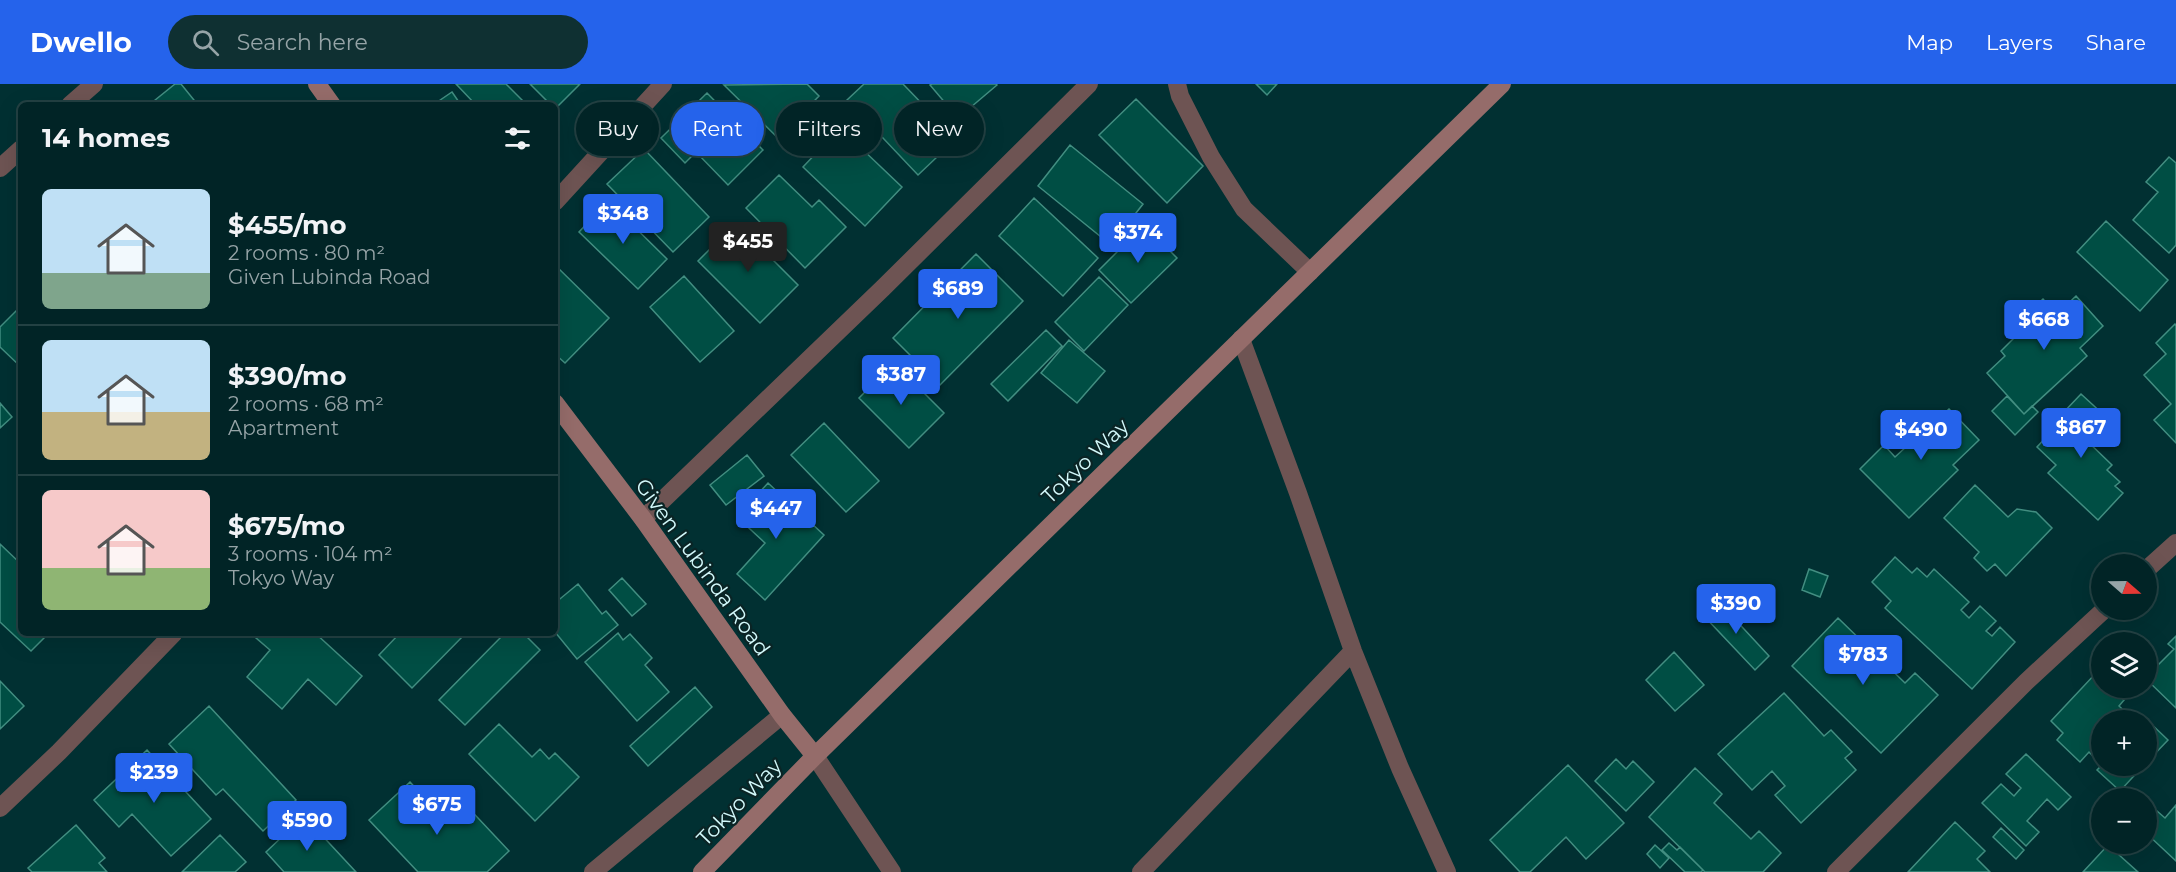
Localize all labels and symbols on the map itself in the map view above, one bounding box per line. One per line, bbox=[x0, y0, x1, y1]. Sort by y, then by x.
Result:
pin: $348 bbox=[587, 194, 659, 245]
pin: $374 bbox=[1102, 213, 1174, 264]
pin: $455 bbox=[712, 222, 784, 273]
pin: $689 bbox=[922, 269, 994, 320]
pin: $668 bbox=[2008, 300, 2080, 351]
pin: $387 bbox=[865, 355, 937, 406]
pin: $867 bbox=[2045, 408, 2117, 459]
pin: $490 bbox=[1885, 410, 1957, 461]
street label: Tokyo Way bbox=[1036, 413, 1134, 509]
street label: Given Lubinda Road bbox=[630, 474, 776, 660]
pin: $447 bbox=[740, 489, 812, 540]
north arrow bbox=[2091, 554, 2157, 620]
pin: $390 bbox=[1700, 584, 1772, 635]
pin: $783 bbox=[1827, 635, 1899, 686]
pin: $239 bbox=[118, 753, 190, 804]
street label: Tokyo Way bbox=[691, 753, 787, 851]
pin: $675 bbox=[401, 785, 473, 836]
pin: $590 bbox=[271, 801, 343, 852]

